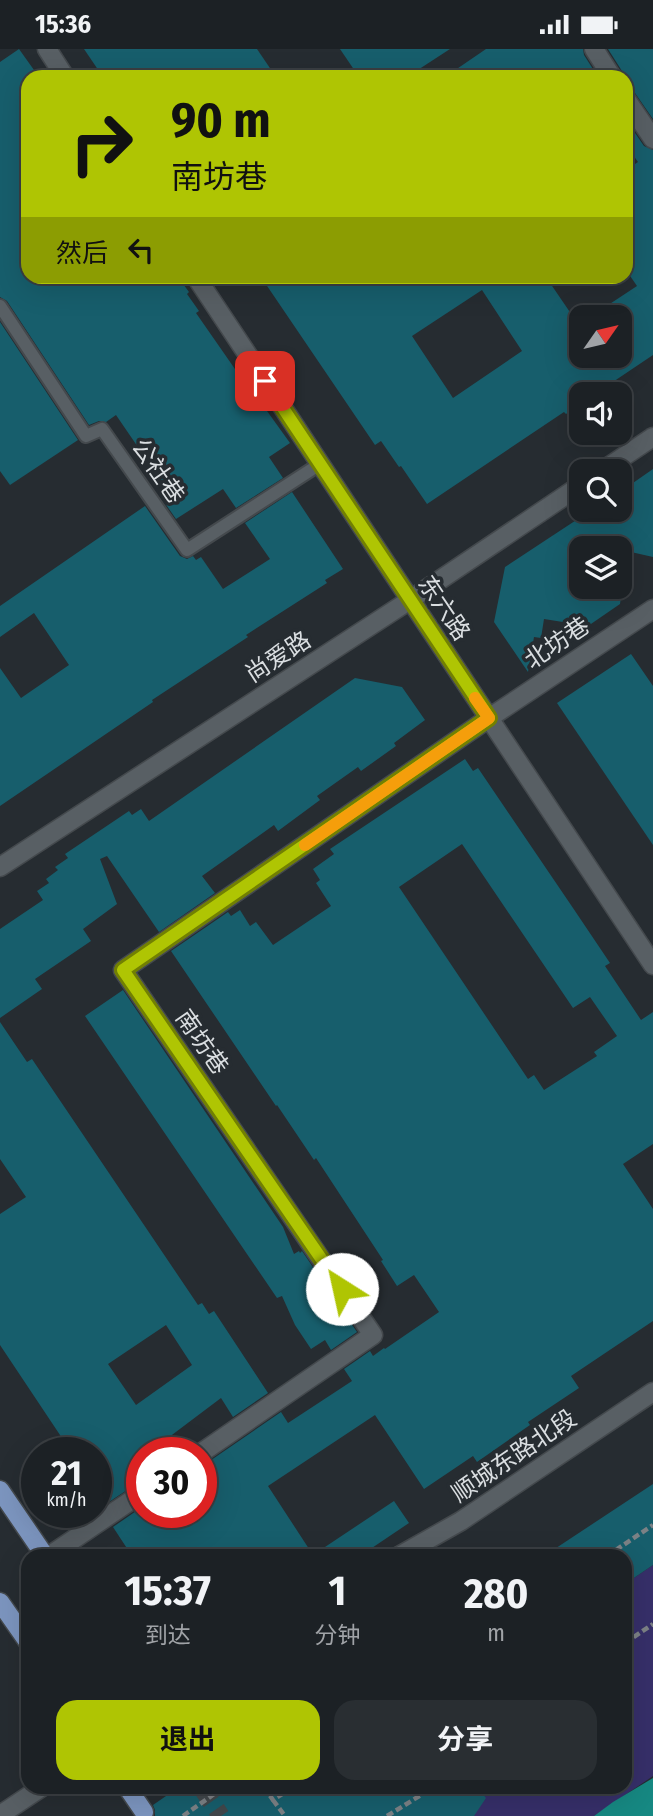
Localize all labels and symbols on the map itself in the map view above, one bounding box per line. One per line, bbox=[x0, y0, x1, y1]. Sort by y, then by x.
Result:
north arrow bbox=[569, 305, 632, 367]
pin bbox=[235, 351, 295, 411]
street label: 公社巷 bbox=[126, 433, 190, 509]
street label: 东六路 bbox=[412, 570, 476, 646]
street label: 北坊巷 bbox=[519, 611, 595, 675]
street label: 尚爱路 bbox=[240, 626, 316, 688]
street label: 南坊巷 bbox=[170, 1004, 234, 1080]
position arrow bbox=[305, 1252, 379, 1326]
street label: 顺城东路北段 bbox=[446, 1404, 582, 1508]
speed limit sign: 30 bbox=[126, 1437, 217, 1528]

